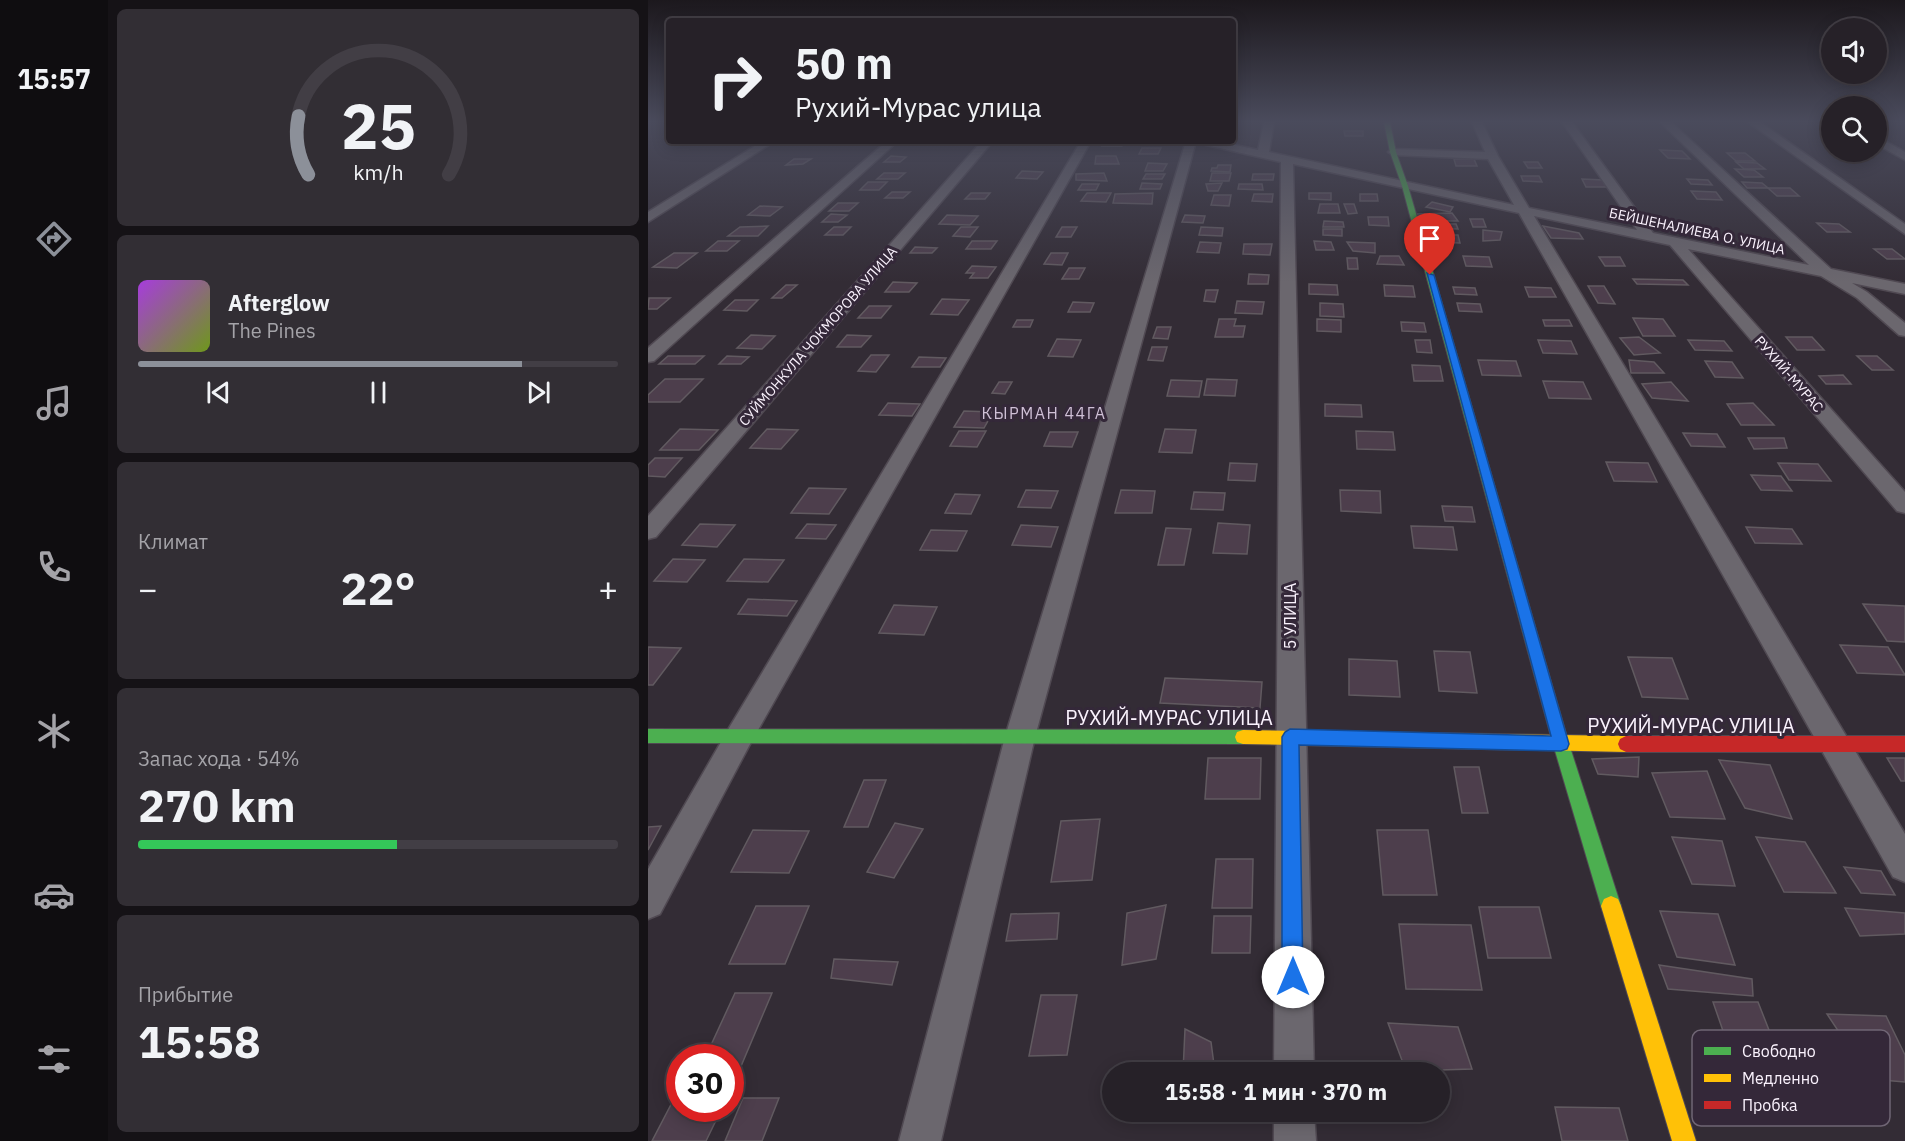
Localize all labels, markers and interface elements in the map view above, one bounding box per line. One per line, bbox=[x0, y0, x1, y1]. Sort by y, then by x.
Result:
map controls bbox=[1821, 18, 1887, 162]
button: sound bbox=[1821, 18, 1887, 84]
text: 50 m bbox=[795, 36, 893, 91]
icon: right bbox=[696, 42, 774, 120]
text: 15:57 bbox=[17, 61, 91, 96]
text: 25 bbox=[341, 85, 415, 166]
text: Рухий-Мурас улица bbox=[795, 89, 1042, 124]
button: search bbox=[1821, 96, 1887, 162]
text: km/h bbox=[353, 158, 403, 186]
street label: БЕЙШЕНАЛИЕВА О. УЛИЦА bbox=[1607, 203, 1787, 258]
pin bbox=[1404, 213, 1455, 275]
icon: directions bbox=[33, 218, 75, 260]
icon: arrive bbox=[1413, 222, 1446, 255]
street label: СУЙМОНКУЛА ЧОКМОРОВА УЛИЦА bbox=[734, 242, 901, 430]
text: Afterglow bbox=[228, 288, 330, 317]
text: The Pines bbox=[228, 317, 316, 344]
street label: РУХИЙ-МУРАС bbox=[1751, 331, 1828, 416]
icon: previous bbox=[202, 376, 235, 409]
icon: pause bbox=[362, 376, 395, 409]
icon: next bbox=[522, 376, 555, 409]
icon: music bbox=[33, 382, 75, 424]
district label: КЫРМАН 44ГА bbox=[981, 403, 1107, 423]
text: Климат bbox=[138, 528, 208, 555]
icon: phone bbox=[33, 546, 75, 588]
text: 22° bbox=[340, 559, 416, 617]
text: − bbox=[138, 567, 158, 610]
text: + bbox=[598, 567, 618, 610]
street label: 5 УЛИЦА bbox=[1280, 583, 1300, 649]
street label: РУХИЙ-МУРАС УЛИЦА bbox=[1065, 704, 1273, 731]
icon: climate bbox=[33, 710, 75, 752]
street label: РУХИЙ-МУРАС УЛИЦА bbox=[1587, 712, 1795, 739]
text: Запас хода · 54% bbox=[138, 745, 300, 772]
text: 270 km bbox=[138, 776, 296, 834]
icon: car bbox=[33, 874, 75, 916]
position arrow bbox=[1261, 945, 1325, 1009]
text: Прибытие bbox=[138, 981, 233, 1008]
text: 15:58 bbox=[138, 1012, 261, 1070]
legend bbox=[1692, 1030, 1890, 1126]
icon: filters bbox=[33, 1038, 75, 1080]
text: Свободно bbox=[1742, 1041, 1816, 1061]
speed limit sign: 30 bbox=[666, 1044, 744, 1122]
text: Медленно bbox=[1742, 1068, 1819, 1088]
text: 15:58 · 1 мин · 370 m bbox=[1165, 1077, 1387, 1106]
text: Пробка bbox=[1742, 1095, 1798, 1115]

